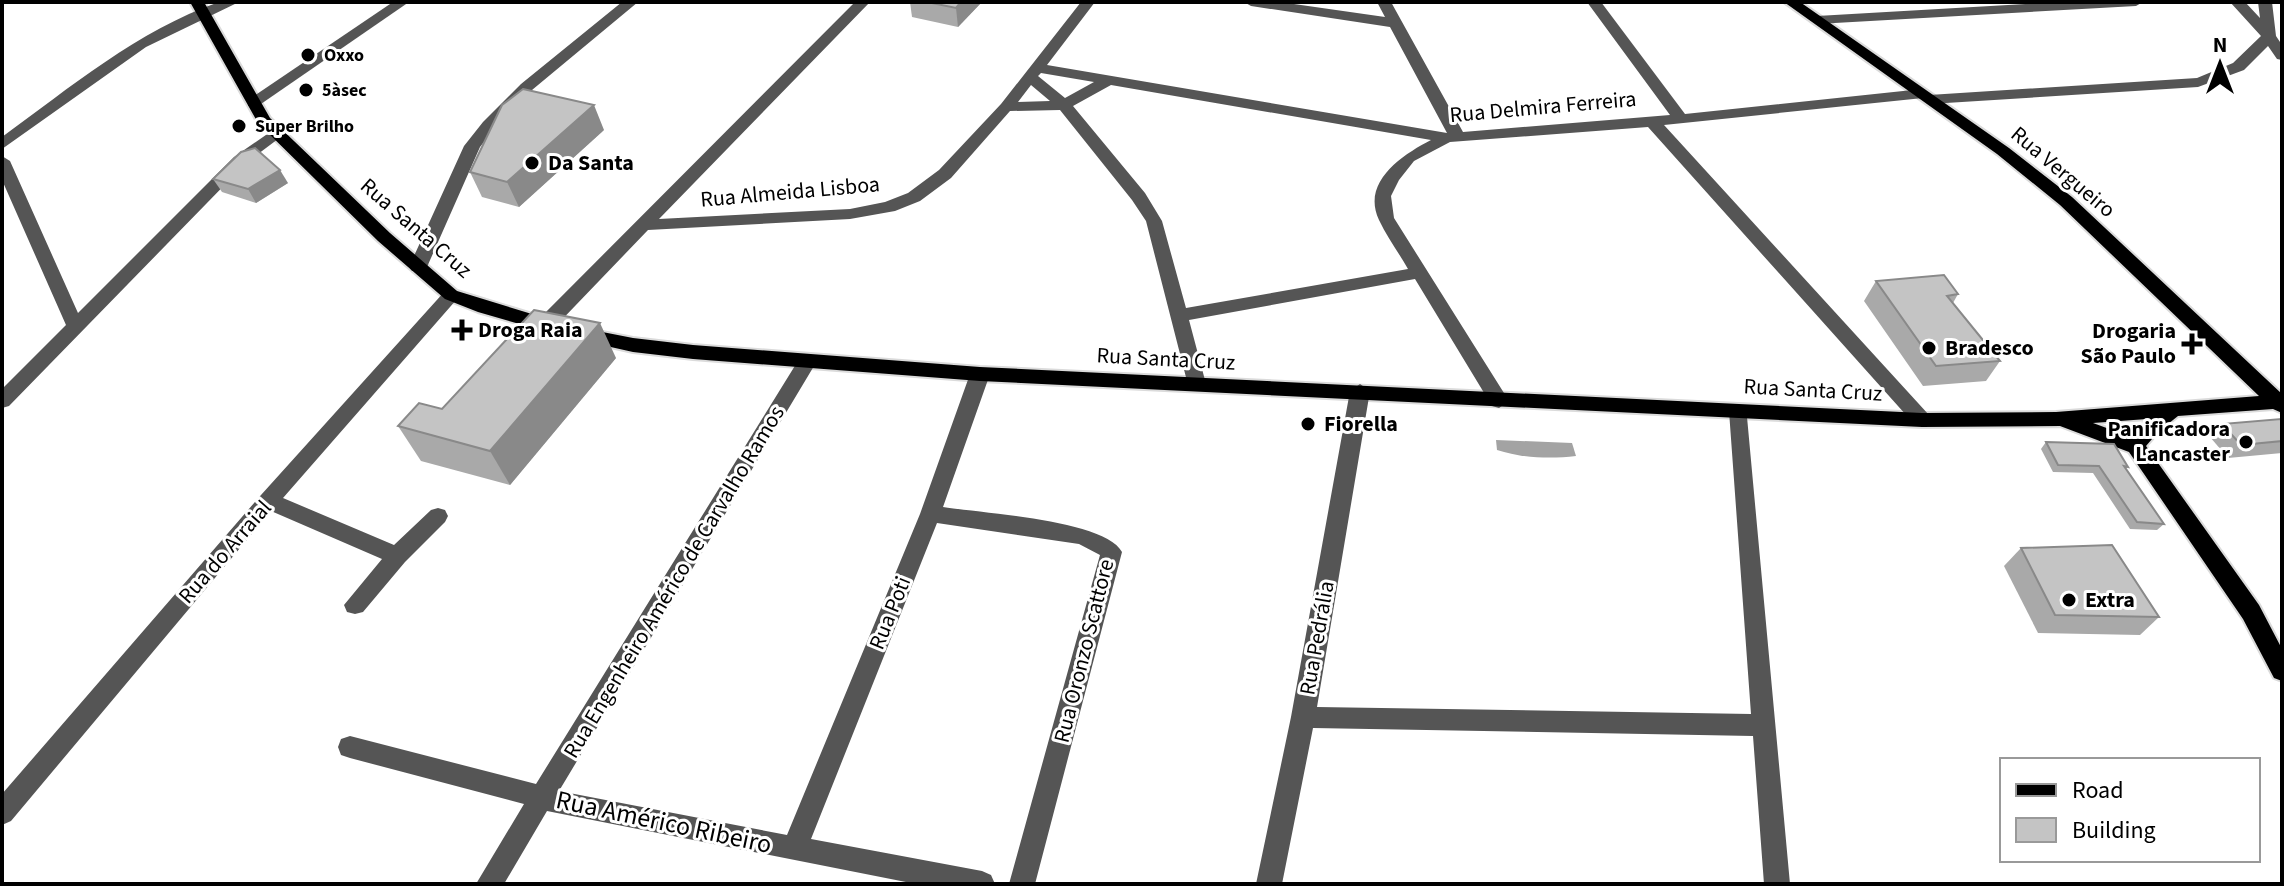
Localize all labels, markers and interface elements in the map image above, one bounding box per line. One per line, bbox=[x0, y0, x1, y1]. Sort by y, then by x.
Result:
north arrow bbox=[2180, 24, 2260, 104]
text: N bbox=[2213, 29, 2227, 61]
place label: Oxxo bbox=[324, 43, 364, 68]
marker: Oxxo bbox=[299, 46, 317, 64]
place label: 5àsec bbox=[322, 78, 367, 103]
marker: 5àsec bbox=[297, 81, 315, 99]
street label: Rua Delmira Ferreira bbox=[1448, 83, 1638, 131]
place label: Super Brilho bbox=[255, 114, 354, 139]
marker: Super Brilho bbox=[230, 117, 248, 135]
street label: Rua Vergueiro bbox=[2004, 119, 2122, 225]
place label: Da Santa bbox=[548, 147, 634, 179]
marker: Da Santa bbox=[523, 154, 541, 172]
street label: Rua Almeida Lisboa bbox=[699, 168, 881, 216]
street label: Rua Santa Cruz bbox=[353, 170, 479, 286]
place label: Droga Raia bbox=[478, 314, 583, 346]
place label: Drogaria São Paulo bbox=[2081, 315, 2176, 372]
marker: Droga Raia bbox=[453, 321, 471, 339]
place label: Bradesco bbox=[1945, 332, 2034, 364]
marker: Drogaria São Paulo bbox=[2183, 335, 2201, 353]
street label: Rua Santa Cruz bbox=[1096, 339, 1236, 379]
marker: Bradesco bbox=[1920, 339, 1938, 357]
street label: Rua Santa Cruz bbox=[1743, 370, 1883, 410]
street label: Rua Engenheiro Américo de Carvalho Ramos bbox=[556, 400, 792, 764]
place label: Fiorella bbox=[1324, 408, 1398, 440]
place label: Panificadora Lancaster bbox=[2108, 413, 2230, 470]
marker: Fiorella bbox=[1299, 415, 1317, 433]
marker: Panificadora Lancaster bbox=[2237, 433, 2255, 451]
street label: Rua do Arraial bbox=[171, 493, 279, 611]
street label: Rua Oronzo Scattore bbox=[1046, 556, 1122, 746]
street label: Rua Poti bbox=[861, 572, 919, 654]
street label: Rua Pedrália bbox=[1291, 578, 1343, 698]
place label: Extra bbox=[2085, 584, 2135, 616]
marker: Extra bbox=[2060, 591, 2078, 609]
legend bbox=[2000, 758, 2260, 862]
text: Road bbox=[2072, 773, 2124, 808]
street label: Rua Américo Ribeiro bbox=[553, 781, 775, 863]
text: Building bbox=[2072, 813, 2156, 848]

